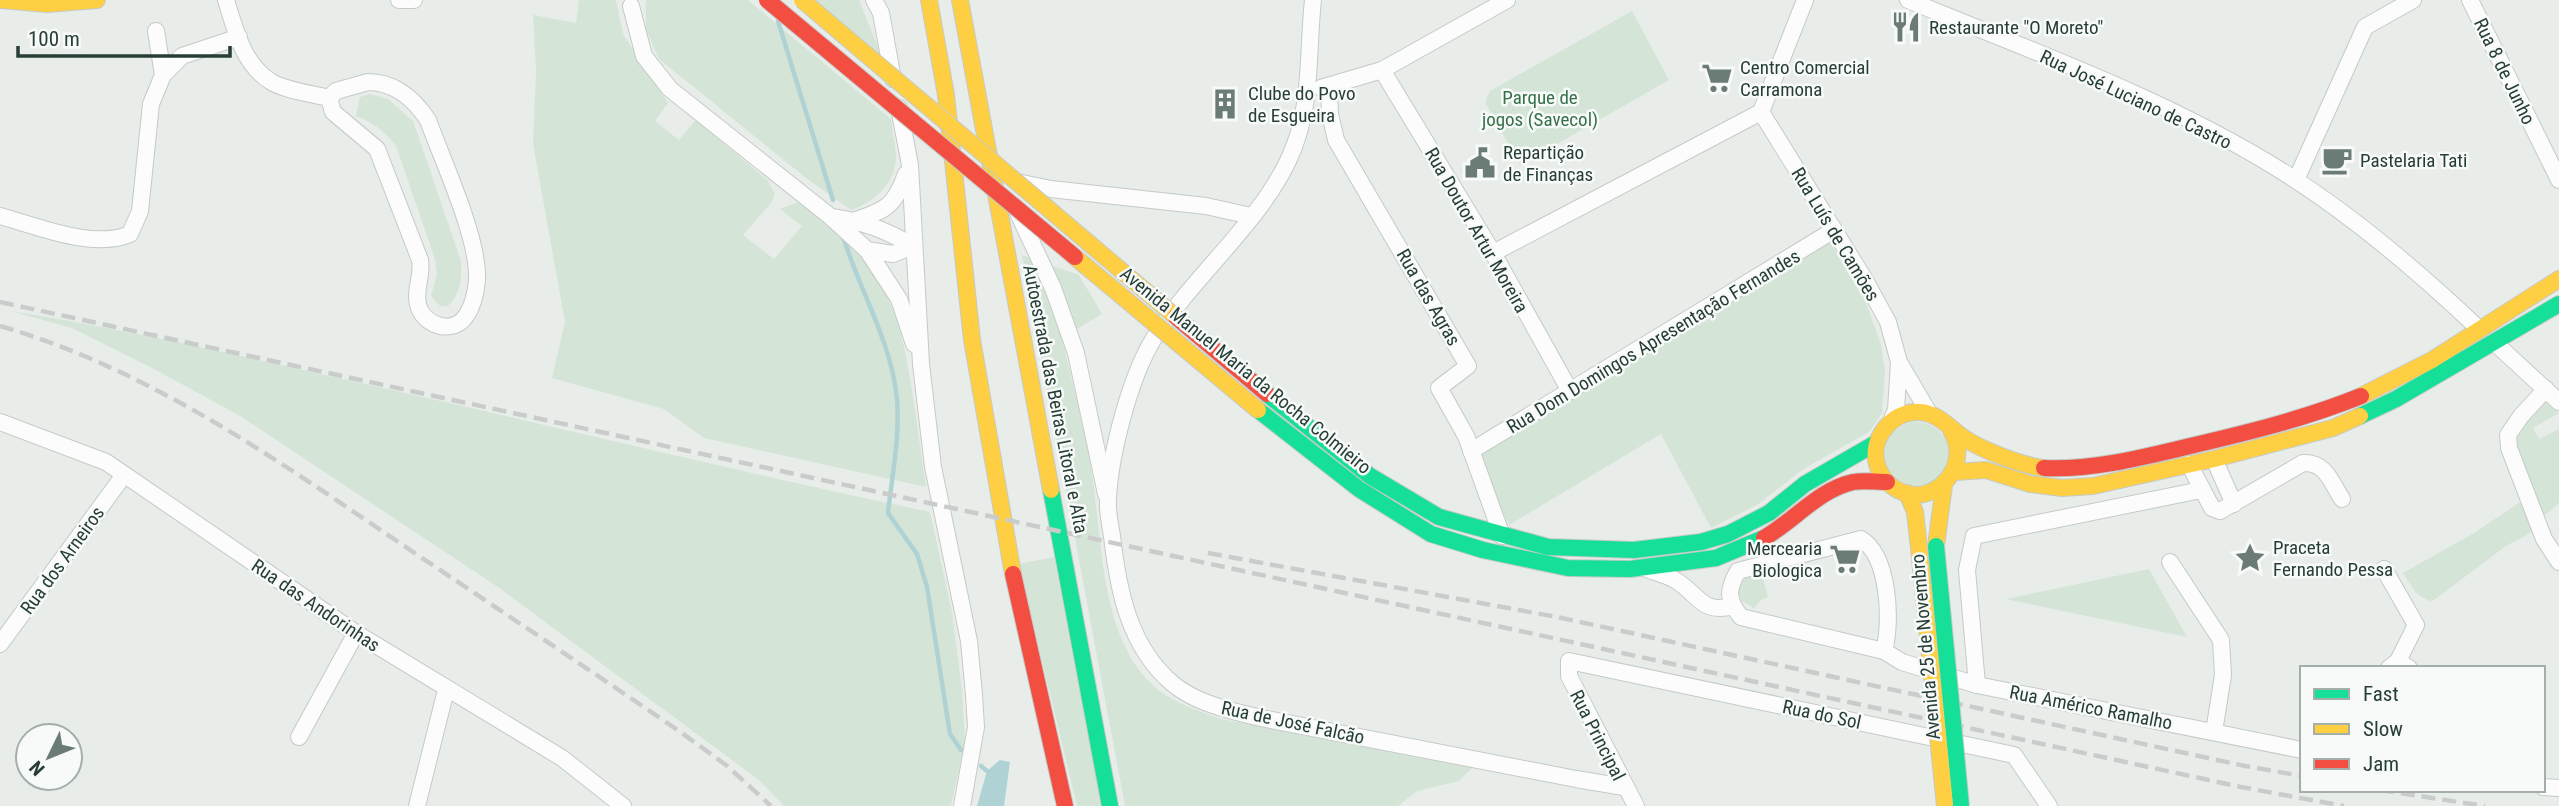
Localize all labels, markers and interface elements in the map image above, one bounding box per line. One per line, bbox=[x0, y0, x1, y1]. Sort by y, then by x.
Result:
restaurant icon: Restaurante "O Moreto" bbox=[1889, 10, 1923, 44]
scale bar bbox=[18, 14, 229, 58]
street label: Rua 8 de Junho bbox=[2469, 14, 2540, 128]
place label: Restaurante "O Moreto" bbox=[1929, 16, 2103, 39]
text: 100 m bbox=[28, 27, 80, 51]
street label: Rua José Luciano de Castro bbox=[2036, 45, 2235, 154]
place label: Centro Comercial Carramona bbox=[1740, 56, 1870, 101]
supermarket icon: Centro Comercial Carramona bbox=[1700, 61, 1734, 95]
place label: Clube do Povo de Esgueira bbox=[1248, 82, 1356, 127]
park label: Parque de jogos (Savecol) bbox=[1481, 86, 1598, 131]
building icon: Clube do Povo de Esgueira bbox=[1208, 87, 1242, 121]
place label: Repartição de Finanças bbox=[1503, 141, 1593, 186]
cafe icon: Pastelaria Tati bbox=[2320, 143, 2354, 177]
street label: Rua Doutor Artur Moreira bbox=[1420, 144, 1533, 317]
public building icon: Repartição de Finanças bbox=[1463, 146, 1497, 180]
place label: Pastelaria Tati bbox=[2360, 149, 2467, 172]
street label: Rua Luís de Camões bbox=[1787, 163, 1885, 305]
street label: Rua Dom Domingos Apresentação Fernandes bbox=[1502, 244, 1804, 438]
street label: Rua das Agras bbox=[1392, 245, 1465, 350]
street label: Avenida Manuel Maria da Rocha Colmieiro bbox=[1116, 262, 1376, 479]
street label: Autoestrada das Beiras Litoral e Alta bbox=[1018, 263, 1093, 535]
street label: Rua dos Arneiros bbox=[16, 502, 109, 619]
place label: Praceta Fernando Pessa bbox=[2273, 536, 2393, 581]
place label: Mercearia Biologica bbox=[1747, 537, 1822, 582]
place icon: Praceta Fernando Pessa bbox=[2233, 541, 2267, 575]
supermarket icon: Mercearia Biologica bbox=[1828, 542, 1862, 576]
street label: Avenida 25 de Novembro bbox=[1906, 553, 1945, 741]
street label: Rua das Andorinhas bbox=[247, 554, 384, 657]
legend bbox=[2300, 666, 2545, 792]
street label: Rua Américo Ramalho bbox=[2008, 680, 2174, 735]
text: Fast bbox=[2363, 682, 2399, 706]
street label: Rua Principal bbox=[1565, 686, 1630, 784]
street label: Rua do Sol bbox=[1780, 695, 1863, 734]
street label: Rua de José Falcão bbox=[1219, 696, 1367, 749]
text: Slow bbox=[2363, 717, 2403, 741]
north arrow bbox=[14, 722, 84, 792]
text: Jam bbox=[2363, 752, 2399, 776]
text: N bbox=[25, 756, 49, 780]

